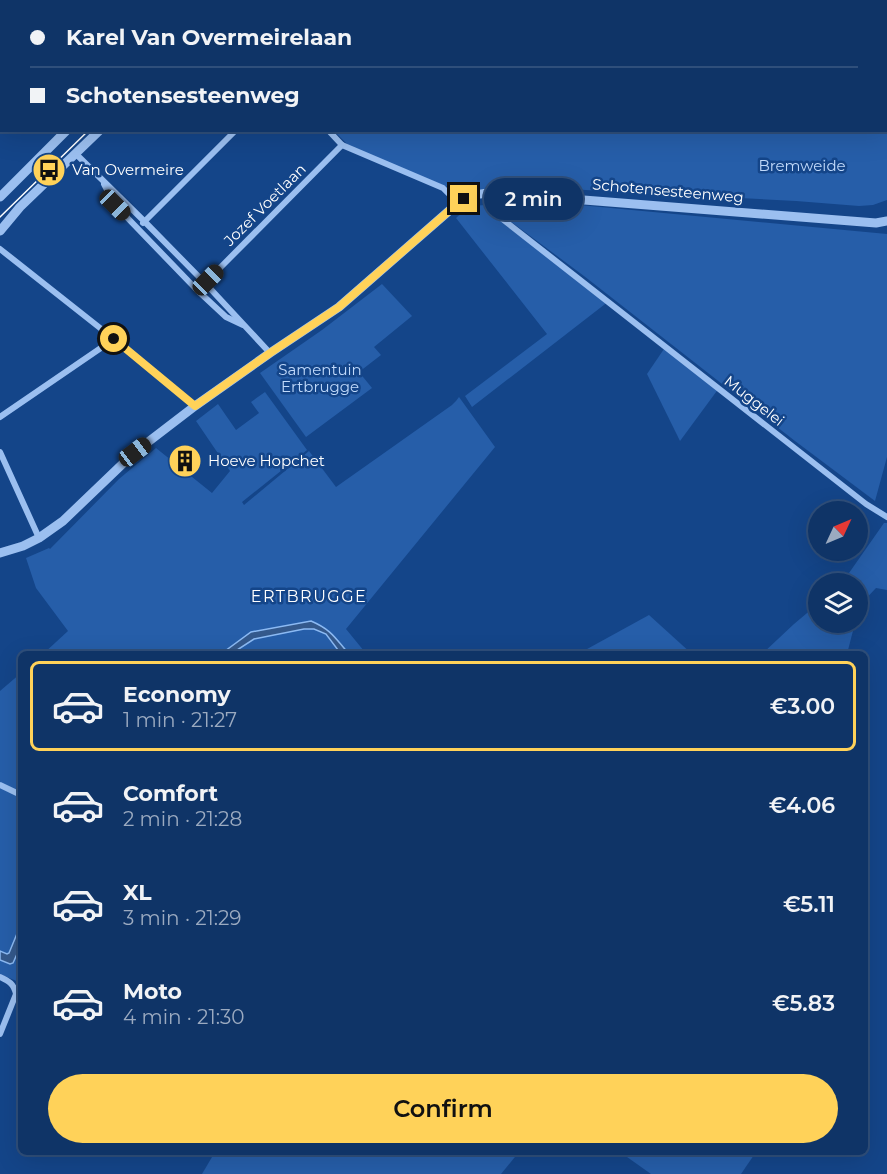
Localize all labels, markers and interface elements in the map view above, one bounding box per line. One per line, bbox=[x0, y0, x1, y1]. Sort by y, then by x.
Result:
text: Karel Van Overmeirelaan bbox=[66, 24, 352, 51]
text: Schotensesteenweg bbox=[66, 82, 300, 109]
bus stop icon: Van Overmeire bbox=[31, 152, 67, 188]
park label: Bremweide bbox=[758, 156, 846, 175]
place label: Van Overmeire bbox=[72, 160, 184, 179]
street label: Jozef Voetlaan bbox=[219, 160, 310, 250]
street label: Schotensesteenweg bbox=[591, 174, 745, 207]
callout: 2 min bbox=[485, 178, 584, 220]
route end bbox=[450, 185, 477, 212]
car bbox=[96, 186, 134, 224]
text: 2 min bbox=[505, 187, 562, 211]
car bbox=[189, 261, 227, 299]
route start bbox=[100, 325, 127, 352]
park label: Samentuin Ertbrugge bbox=[278, 360, 362, 396]
street label: Muggelei bbox=[720, 371, 788, 430]
car bbox=[115, 434, 155, 470]
building icon: Hoeve Hopchet bbox=[167, 443, 203, 479]
place label: Hoeve Hopchet bbox=[208, 451, 325, 470]
north arrow bbox=[808, 501, 868, 561]
map controls bbox=[808, 501, 868, 633]
button: layers bbox=[808, 573, 868, 633]
district label: ERTBRUGGE bbox=[251, 587, 367, 606]
icon: car bbox=[51, 679, 105, 733]
text: Economy bbox=[123, 681, 231, 708]
text: €3.00 bbox=[770, 693, 835, 720]
text: 1 min · 21:27 bbox=[123, 708, 237, 732]
icon: car bbox=[51, 778, 105, 832]
text: Comfort bbox=[123, 780, 218, 807]
text: €4.06 bbox=[769, 792, 835, 819]
text: 2 min · 21:28 bbox=[123, 807, 242, 831]
icon: car bbox=[51, 877, 105, 931]
text: XL bbox=[123, 879, 152, 906]
text: €5.11 bbox=[783, 891, 835, 918]
text: 3 min · 21:29 bbox=[123, 906, 242, 930]
icon: car bbox=[51, 976, 105, 1030]
text: Moto bbox=[123, 978, 182, 1005]
text: €5.83 bbox=[772, 990, 835, 1017]
text: 4 min · 21:30 bbox=[123, 1005, 244, 1029]
button: Confirm bbox=[48, 1074, 838, 1143]

